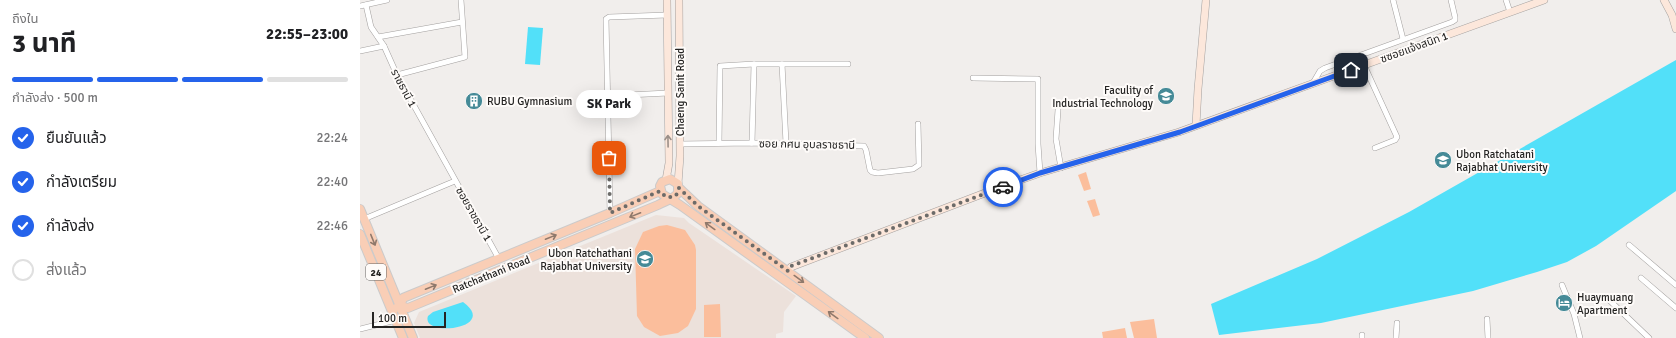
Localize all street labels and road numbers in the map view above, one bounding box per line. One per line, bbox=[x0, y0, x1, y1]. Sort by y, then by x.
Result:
street label: ซซอยแจ้งสนิท 1 bbox=[1379, 29, 1450, 66]
street label: Chaeng Sanit Road bbox=[674, 48, 687, 136]
street label: ราชธานี 1 bbox=[388, 67, 419, 110]
street label: ซอย กศน อุบลราชธานี bbox=[759, 137, 855, 152]
street label: ซอยราชธานี 1 bbox=[453, 185, 494, 244]
street label: Ratchathani Road bbox=[450, 253, 532, 296]
road number: 24 bbox=[366, 264, 386, 280]

